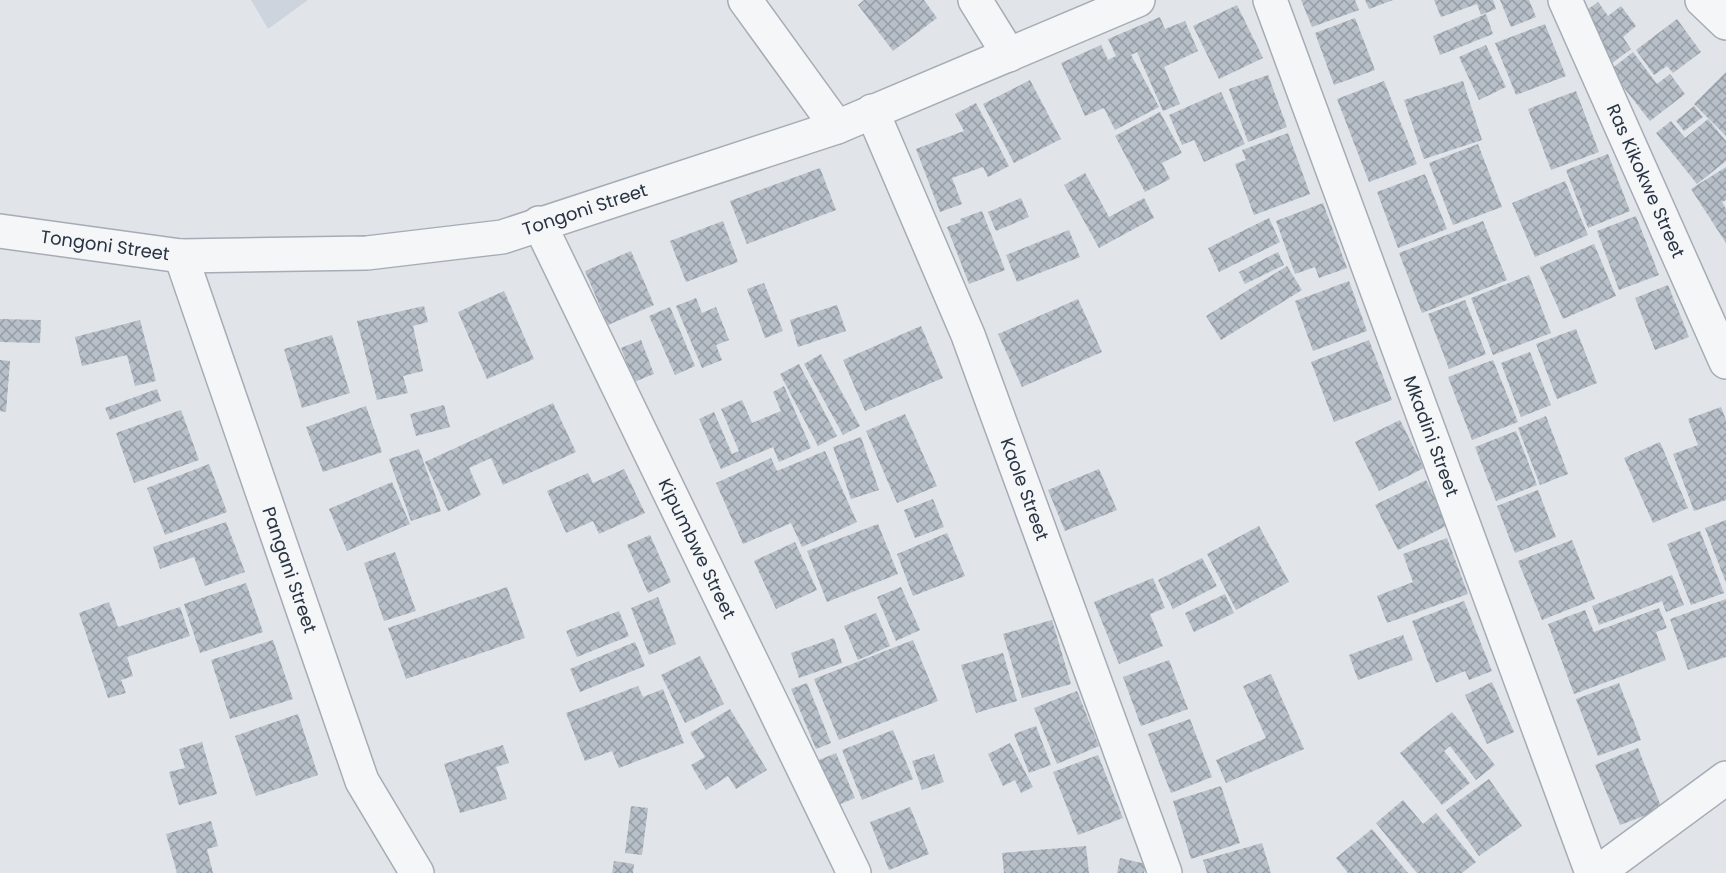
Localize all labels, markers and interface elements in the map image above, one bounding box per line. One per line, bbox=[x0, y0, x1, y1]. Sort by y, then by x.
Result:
street label: Ras Kikokwe Street bbox=[1601, 100, 1691, 262]
street label: Tongoni Street bbox=[519, 177, 650, 241]
street label: Tongoni Street bbox=[39, 224, 171, 266]
street label: Mkadini Street bbox=[1398, 372, 1465, 500]
street label: Kaole Street bbox=[995, 434, 1055, 544]
street label: Kipumbwe Street bbox=[653, 474, 742, 623]
street label: Pangani Street bbox=[256, 503, 323, 636]

